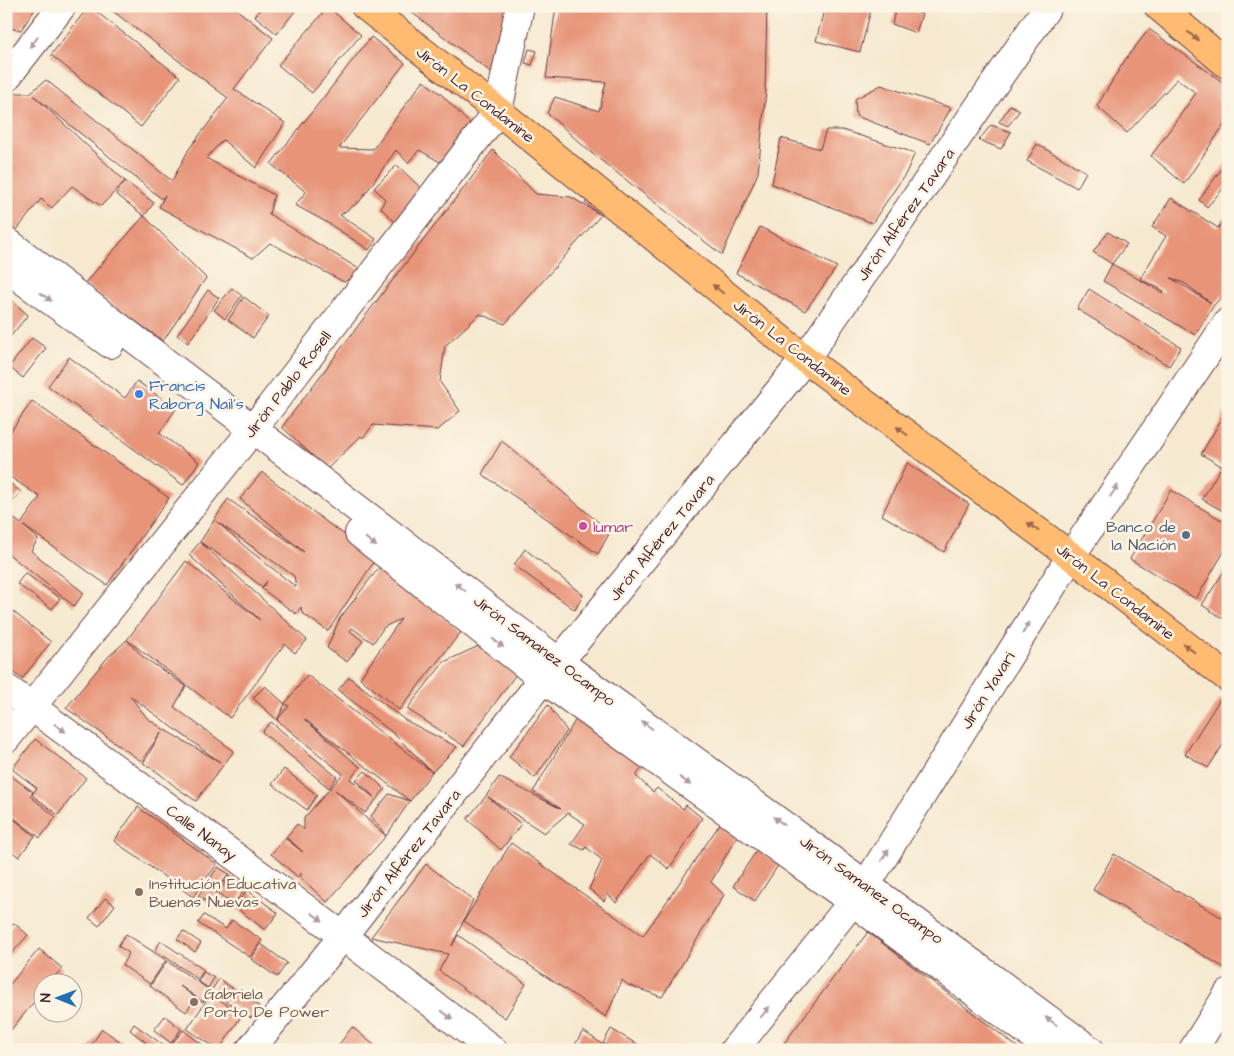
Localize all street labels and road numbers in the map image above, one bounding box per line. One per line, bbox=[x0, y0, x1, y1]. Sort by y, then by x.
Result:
street label: Jirón La Condamine bbox=[411, 41, 540, 148]
street label: Jirón Alférez Tavara bbox=[852, 144, 960, 285]
street label: Jirón La Condamine bbox=[728, 294, 857, 401]
street label: Jirón Pablo Rosell bbox=[239, 326, 337, 443]
street label: Jirón Alférez Tavara bbox=[604, 470, 720, 606]
street label: Jirón La Condamine bbox=[1051, 538, 1180, 645]
street label: Jirón Samanez Ocampo bbox=[469, 590, 620, 711]
street label: Jirón Yavari bbox=[955, 647, 1021, 733]
street label: Jirón Alférez Tavara bbox=[352, 785, 466, 922]
street label: Calle Nanay bbox=[161, 800, 241, 867]
street label: Jirón Samanez Ocampo bbox=[795, 830, 948, 949]

